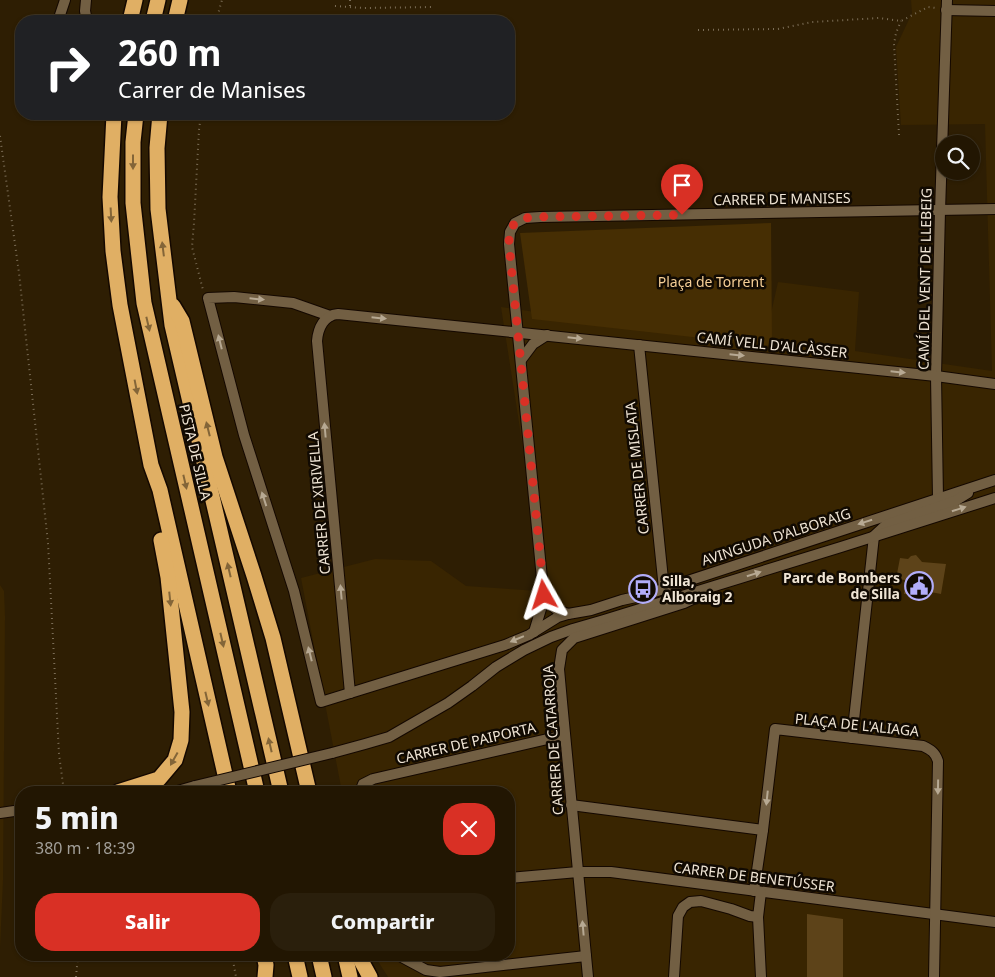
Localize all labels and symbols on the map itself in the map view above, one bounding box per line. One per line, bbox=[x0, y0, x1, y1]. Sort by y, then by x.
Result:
one-way arrow bbox=[129, 155, 137, 171]
pin bbox=[661, 164, 703, 215]
street label: CARRER DE MANISES bbox=[713, 188, 851, 209]
street label: CAMÍ DEL VENT DE LLEBEIG bbox=[913, 188, 936, 370]
one-way arrow bbox=[108, 207, 116, 223]
one-way arrow bbox=[159, 240, 167, 256]
park label: Plaça de Torrent bbox=[658, 272, 764, 291]
one-way arrow bbox=[249, 295, 265, 303]
one-way arrow bbox=[371, 314, 387, 322]
one-way arrow bbox=[145, 316, 153, 332]
street label: CAMÍ VELL D'ALCÀSSER bbox=[696, 327, 849, 362]
one-way arrow bbox=[567, 334, 583, 342]
one-way arrow bbox=[216, 335, 224, 350]
one-way arrow bbox=[729, 351, 745, 359]
one-way arrow bbox=[891, 368, 907, 376]
one-way arrow bbox=[132, 380, 140, 395]
street label: CARRER DE MISLATA bbox=[620, 401, 653, 535]
street label: PISTA DE SILLA bbox=[175, 402, 216, 502]
one-way arrow bbox=[204, 422, 212, 437]
one-way arrow bbox=[321, 422, 329, 438]
street label: CARRER DE XIRIVELLA bbox=[303, 431, 334, 575]
one-way arrow bbox=[181, 475, 189, 490]
one-way arrow bbox=[260, 491, 267, 506]
street label: AVINGUDA D’ALBORAIG bbox=[699, 503, 853, 570]
one-way arrow bbox=[952, 505, 967, 513]
one-way arrow bbox=[858, 519, 873, 527]
one-way arrow bbox=[225, 562, 233, 577]
position arrow bbox=[517, 568, 569, 620]
place label: Parc de Bombers de Silla bbox=[783, 568, 900, 603]
one-way arrow bbox=[746, 569, 761, 577]
place label: Silla, Alboraig 2 bbox=[662, 571, 733, 606]
public building icon: Parc de Bombers de Silla bbox=[904, 571, 934, 601]
bus stop icon: Silla, Alboraig 2 bbox=[628, 574, 658, 604]
one-way arrow bbox=[337, 584, 345, 600]
one-way arrow bbox=[166, 592, 174, 608]
one-way arrow bbox=[218, 633, 226, 648]
one-way arrow bbox=[510, 636, 524, 644]
one-way arrow bbox=[306, 647, 314, 662]
street label: CARRER DE CATARROJA bbox=[538, 664, 567, 816]
one-way arrow bbox=[203, 692, 211, 707]
street label: PLAÇA DE L'ALIAGA bbox=[794, 709, 920, 740]
street label: CARRER DE PAIPORTA bbox=[394, 717, 537, 768]
one-way arrow bbox=[266, 738, 274, 753]
one-way arrow bbox=[169, 753, 178, 766]
one-way arrow bbox=[934, 779, 942, 795]
one-way arrow bbox=[763, 791, 771, 807]
street label: CARRER DE BENETÚSSER bbox=[672, 857, 836, 896]
one-way arrow bbox=[579, 920, 587, 936]

